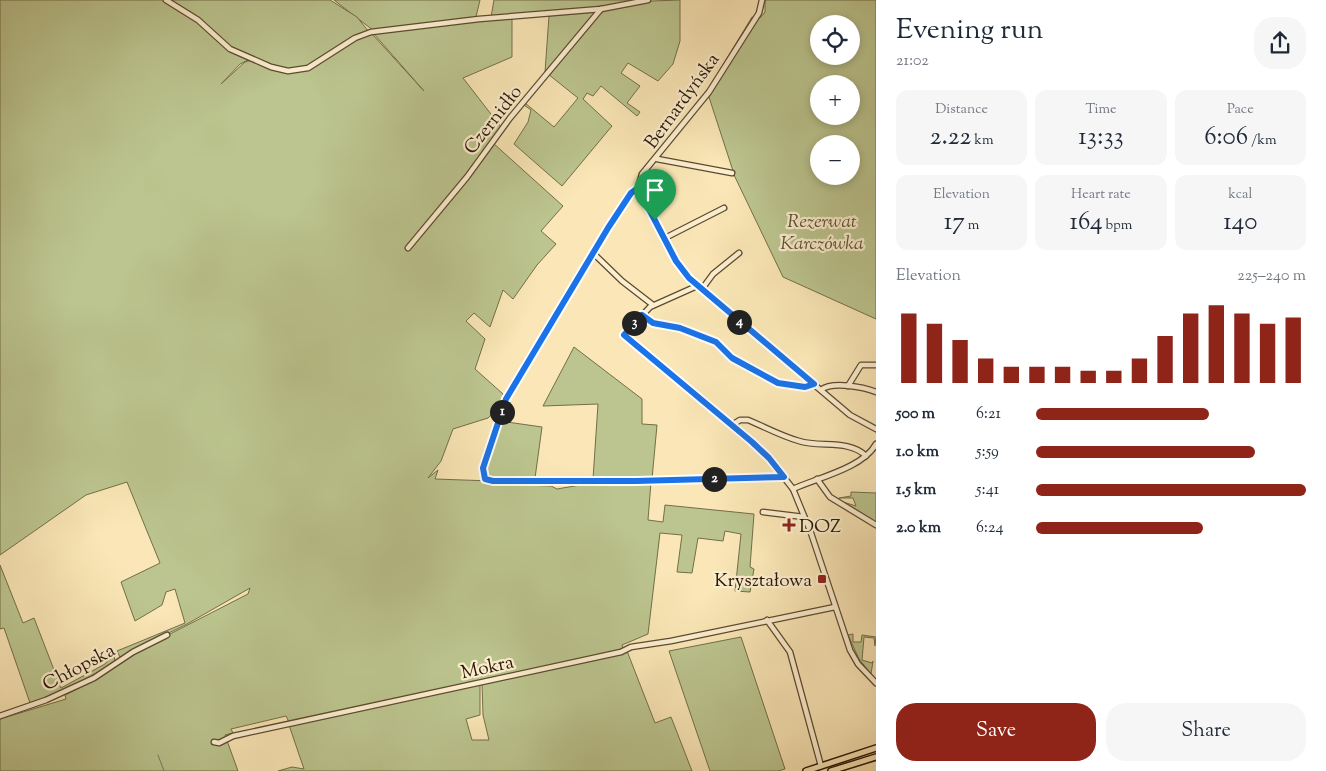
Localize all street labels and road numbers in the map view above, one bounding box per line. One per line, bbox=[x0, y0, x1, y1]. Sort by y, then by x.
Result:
street label: Bernardyńska bbox=[639, 48, 727, 155]
street label: Czernidło bbox=[458, 80, 530, 161]
street label: Chłopska bbox=[38, 638, 121, 699]
street label: Mokra bbox=[459, 650, 517, 687]

